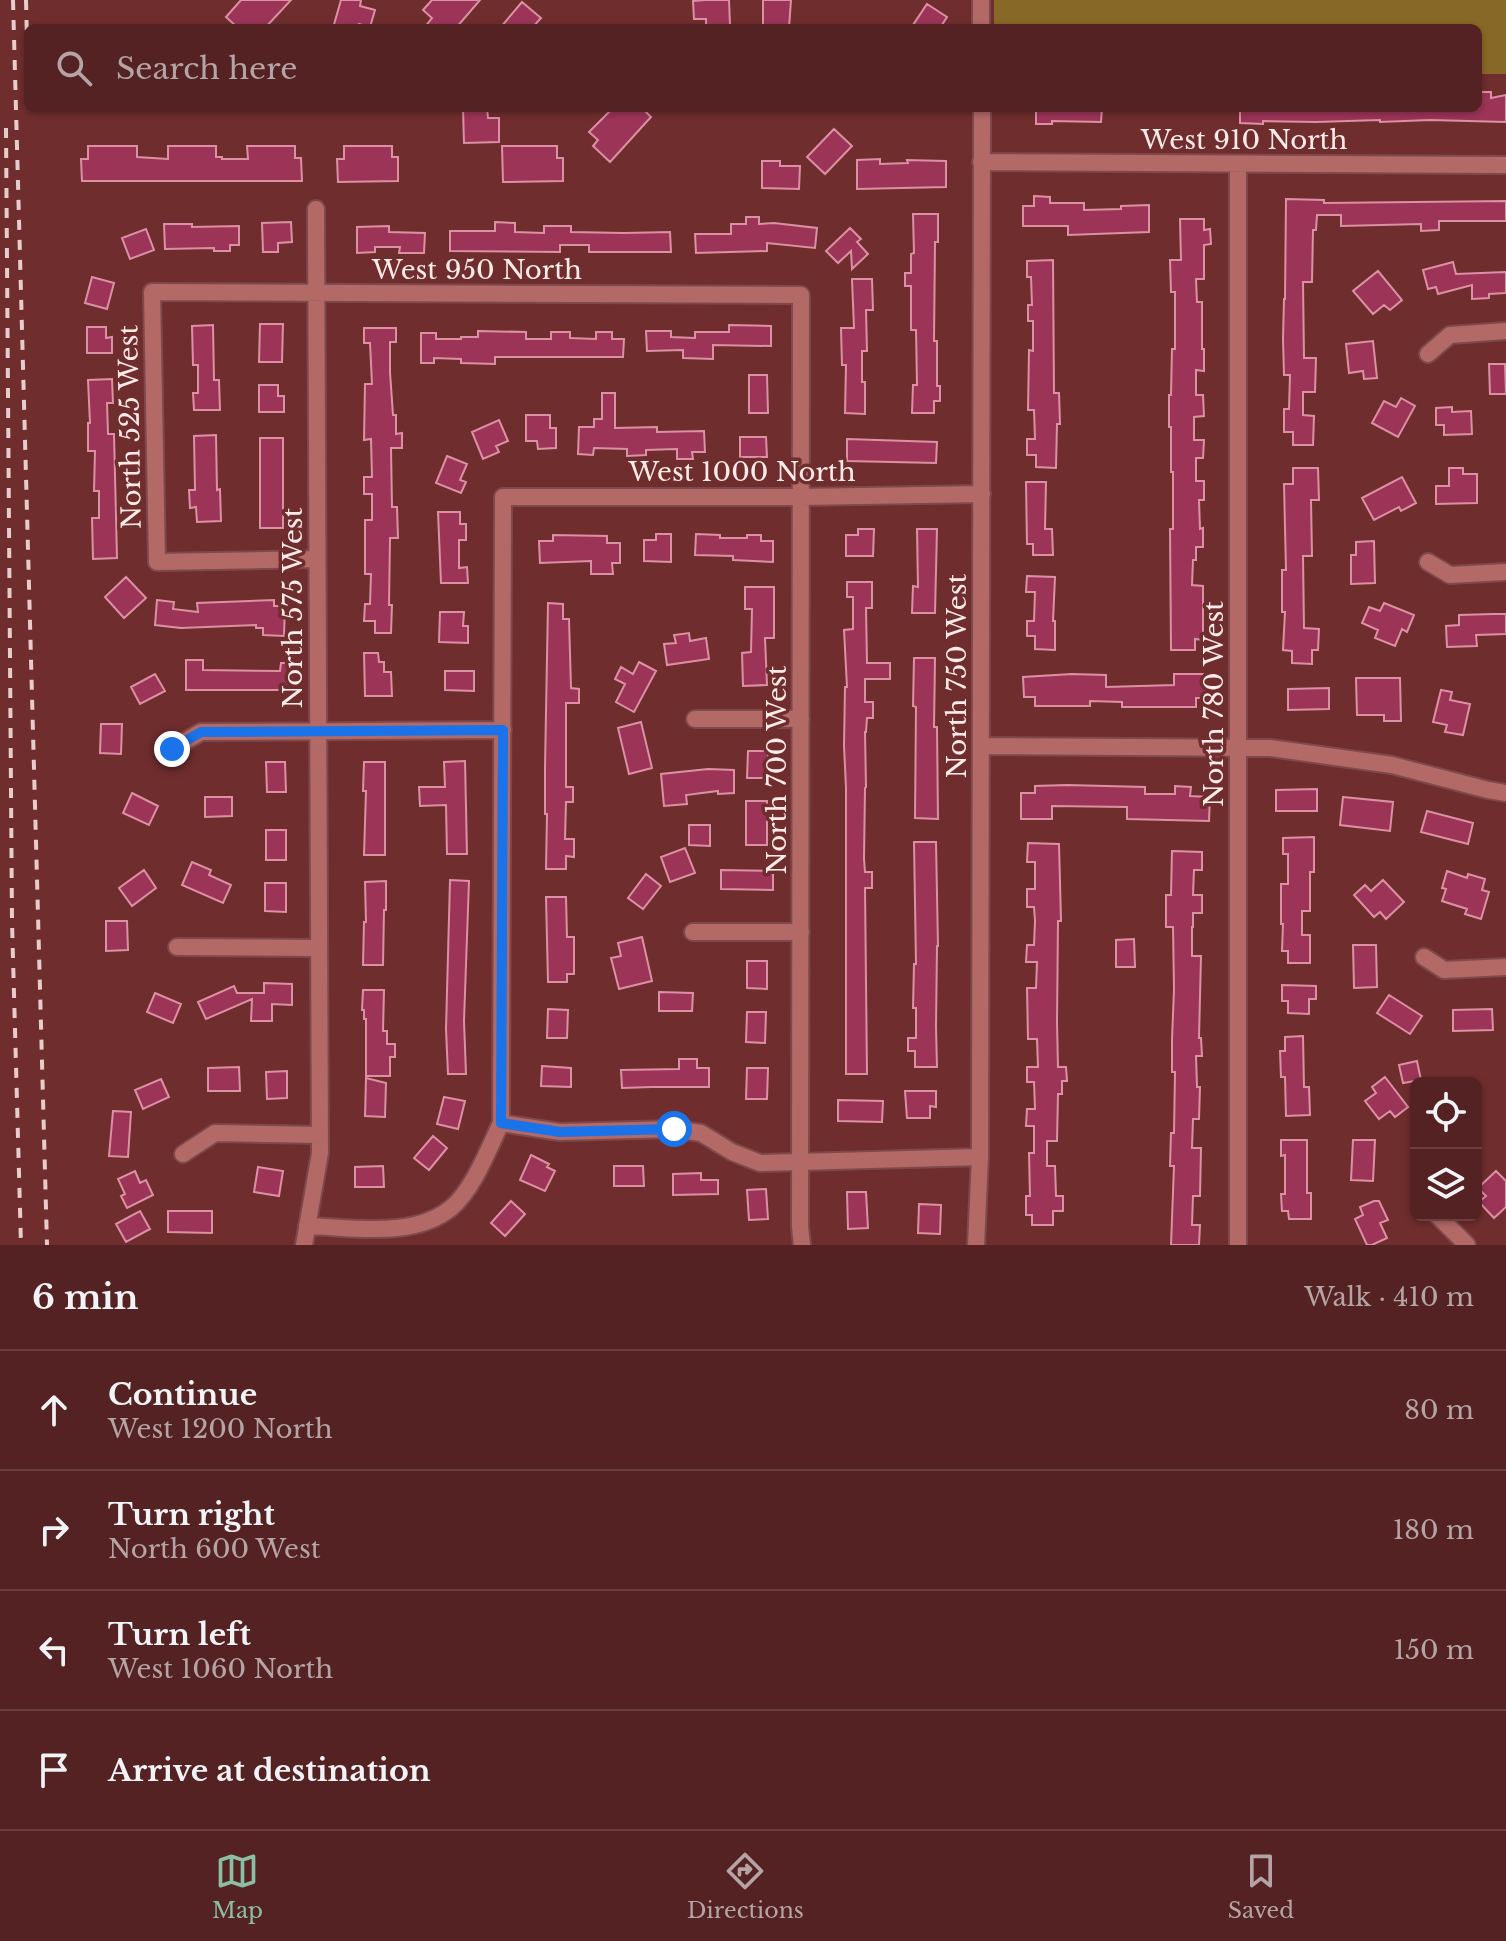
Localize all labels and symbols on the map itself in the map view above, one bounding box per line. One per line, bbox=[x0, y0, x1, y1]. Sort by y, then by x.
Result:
street label: West 910 North bbox=[1140, 124, 1347, 156]
street label: West 950 North bbox=[371, 254, 582, 286]
street label: North 525 West bbox=[112, 324, 148, 529]
street label: West 1000 North bbox=[627, 456, 856, 488]
street label: North 575 West bbox=[277, 507, 309, 708]
street label: North 750 West bbox=[941, 573, 973, 778]
street label: North 780 West bbox=[1198, 601, 1230, 807]
street label: North 700 West bbox=[761, 665, 793, 874]
route end bbox=[154, 731, 190, 767]
route start bbox=[656, 1111, 692, 1147]

